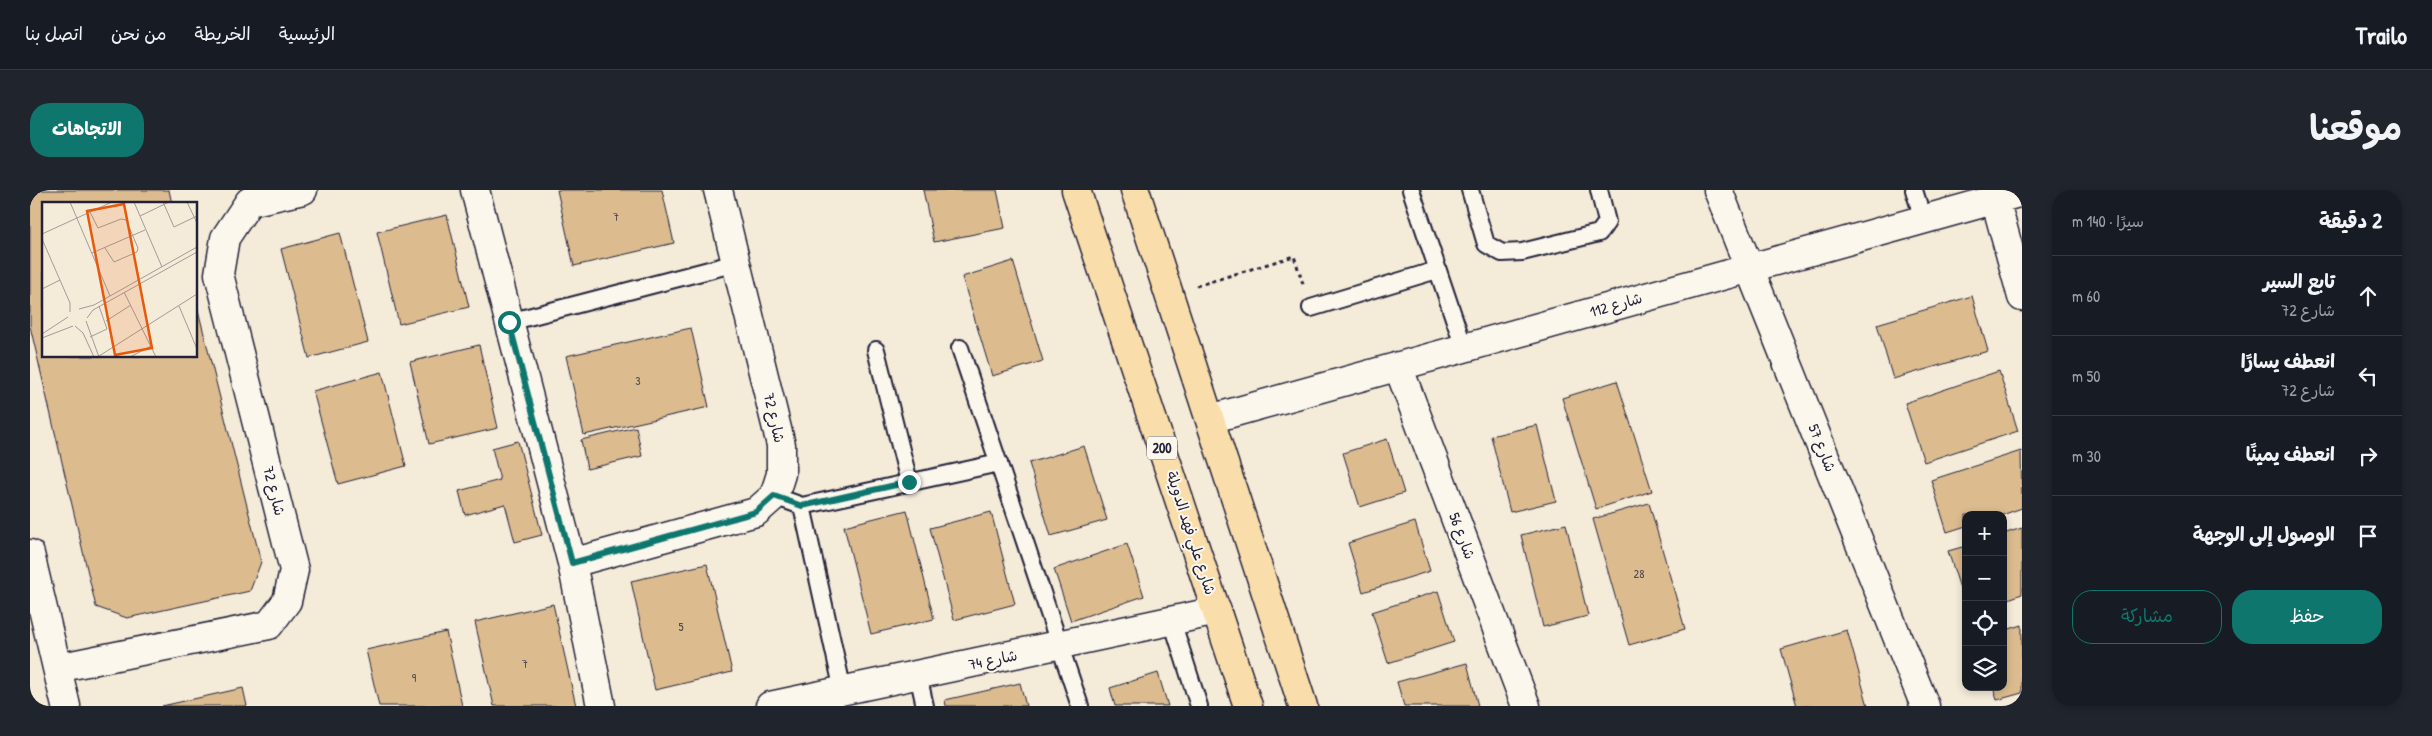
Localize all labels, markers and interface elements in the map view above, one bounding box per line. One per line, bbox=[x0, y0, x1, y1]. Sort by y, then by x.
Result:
text: Trailo bbox=[2356, 19, 2407, 51]
text: اتصل بنا bbox=[25, 21, 83, 46]
text: من نحن bbox=[111, 21, 167, 46]
text: الخريطة bbox=[195, 21, 251, 46]
text: الرئيسية bbox=[279, 21, 335, 46]
button: الاتجاهات bbox=[30, 103, 144, 157]
text: موقعنا bbox=[2309, 104, 2402, 151]
inset map bbox=[42, 202, 198, 358]
text: 2 دقيقة bbox=[2319, 206, 2382, 235]
house number: 7 bbox=[613, 208, 619, 225]
text: سيرًا · 140 m bbox=[2072, 210, 2144, 232]
text: تابع السير bbox=[2263, 268, 2335, 294]
icon: ahead bbox=[2354, 282, 2382, 310]
text: 60 m bbox=[2072, 285, 2100, 307]
street label: شارع 112 bbox=[1587, 287, 1645, 322]
text: شارع 72 bbox=[2281, 299, 2335, 321]
route start bbox=[498, 311, 521, 334]
text: انعطف يسارًا bbox=[2241, 348, 2335, 374]
icon: left bbox=[2354, 362, 2382, 390]
text: 50 m bbox=[2072, 365, 2101, 387]
house number: 3 bbox=[635, 372, 641, 389]
text: شارع 72 bbox=[2281, 379, 2335, 401]
street label: شارع 72 bbox=[759, 391, 790, 445]
street label: شارع 57 bbox=[1803, 421, 1842, 475]
road number: 200 bbox=[1147, 437, 1177, 460]
text: انعطف يمينًا bbox=[2246, 441, 2335, 467]
icon: right bbox=[2354, 442, 2382, 470]
text: 30 m bbox=[2072, 445, 2101, 467]
street label: شارع 72 bbox=[258, 464, 291, 518]
street label: شارع علي فهد الدويلة bbox=[1159, 468, 1221, 598]
route end bbox=[898, 471, 921, 494]
street label: شارع 56 bbox=[1444, 510, 1481, 562]
map controls bbox=[1962, 511, 2007, 691]
button: + bbox=[1962, 511, 2007, 556]
text: الوصول إلى الوجهة bbox=[2193, 521, 2335, 547]
icon: arrive bbox=[2354, 522, 2382, 550]
button: − bbox=[1962, 556, 2007, 601]
house number: 28 bbox=[1634, 565, 1644, 582]
button: مشاركة bbox=[2072, 590, 2222, 644]
button: حفظ bbox=[2232, 590, 2382, 644]
button: locate bbox=[1962, 601, 2007, 646]
house number: 5 bbox=[678, 618, 684, 635]
street label: شارع 74 bbox=[967, 644, 1019, 675]
button: layers bbox=[1962, 646, 2007, 691]
house number: 7 bbox=[522, 655, 528, 672]
house number: 9 bbox=[412, 669, 417, 686]

